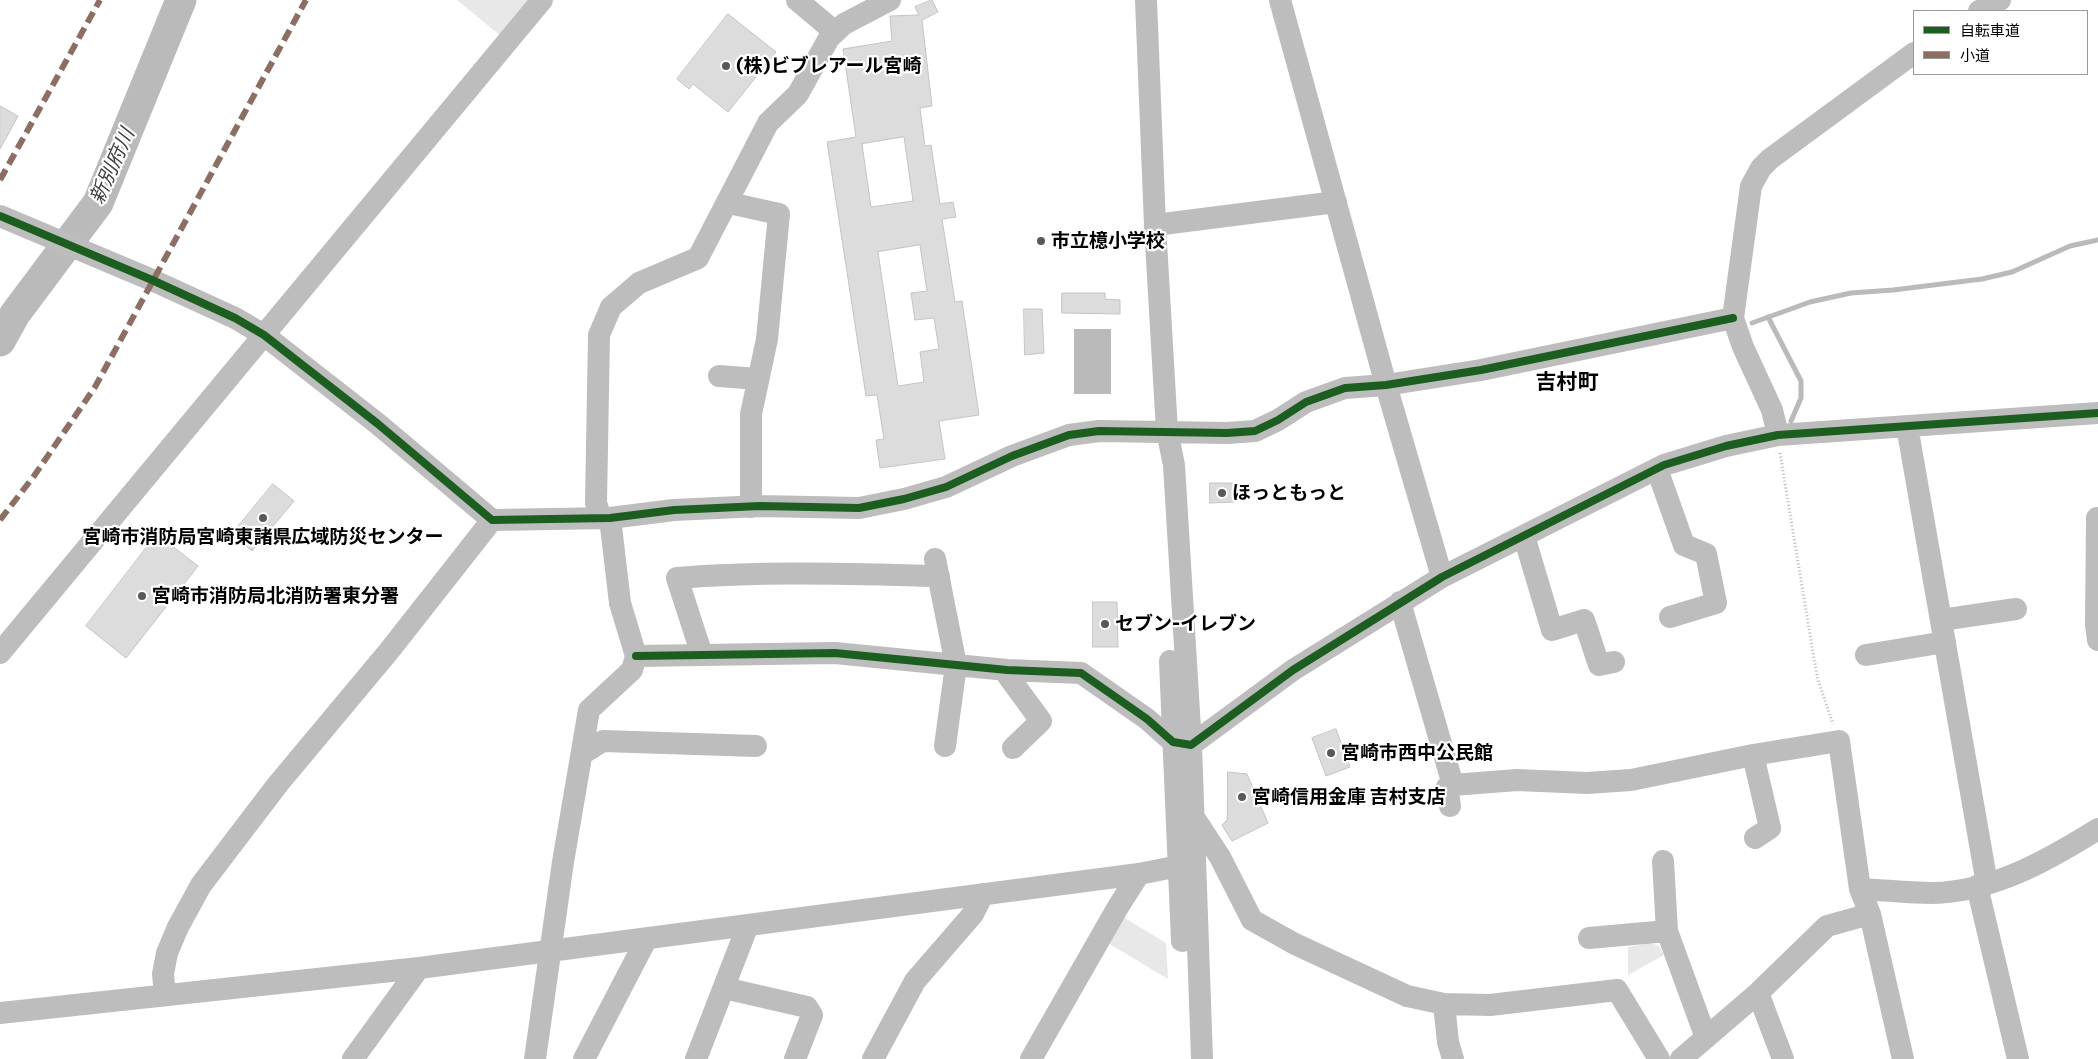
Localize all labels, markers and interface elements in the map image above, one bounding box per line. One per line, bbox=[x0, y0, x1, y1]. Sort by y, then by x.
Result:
legend bbox=[1913, 10, 2088, 75]
text: 自転車道 bbox=[1960, 21, 2020, 39]
text: 小道 bbox=[1960, 46, 1990, 64]
place label: (株)ビブレアール宮崎 bbox=[736, 55, 922, 77]
marker: (株)ビブレアール宮崎 bbox=[720, 60, 732, 72]
water label: 新別府川 bbox=[85, 125, 139, 207]
place label: 市立檍小学校 bbox=[1051, 230, 1165, 252]
marker: 市立檍小学校 bbox=[1035, 235, 1047, 247]
district label: 吉村町 bbox=[1536, 369, 1598, 395]
place label: ほっともっと bbox=[1232, 482, 1346, 504]
marker: ほっともっと bbox=[1216, 487, 1228, 499]
marker: 宮崎市消防局宮崎東諸県広域防災センター bbox=[257, 512, 269, 524]
place label: 宮崎市消防局宮崎東諸県広域防災センター bbox=[83, 526, 443, 548]
place label: 宮崎市消防局北消防署東分署 bbox=[152, 585, 399, 607]
marker: 宮崎市消防局北消防署東分署 bbox=[136, 590, 148, 602]
place label: セブン-イレブン bbox=[1115, 613, 1256, 635]
marker: セブン-イレブン bbox=[1099, 618, 1111, 630]
place label: 宮崎市西中公民館 bbox=[1341, 742, 1493, 764]
marker: 宮崎市西中公民館 bbox=[1325, 747, 1337, 759]
place label: 宮崎信用金庫 吉村支店 bbox=[1252, 786, 1446, 808]
marker: 宮崎信用金庫 吉村支店 bbox=[1236, 791, 1248, 803]

